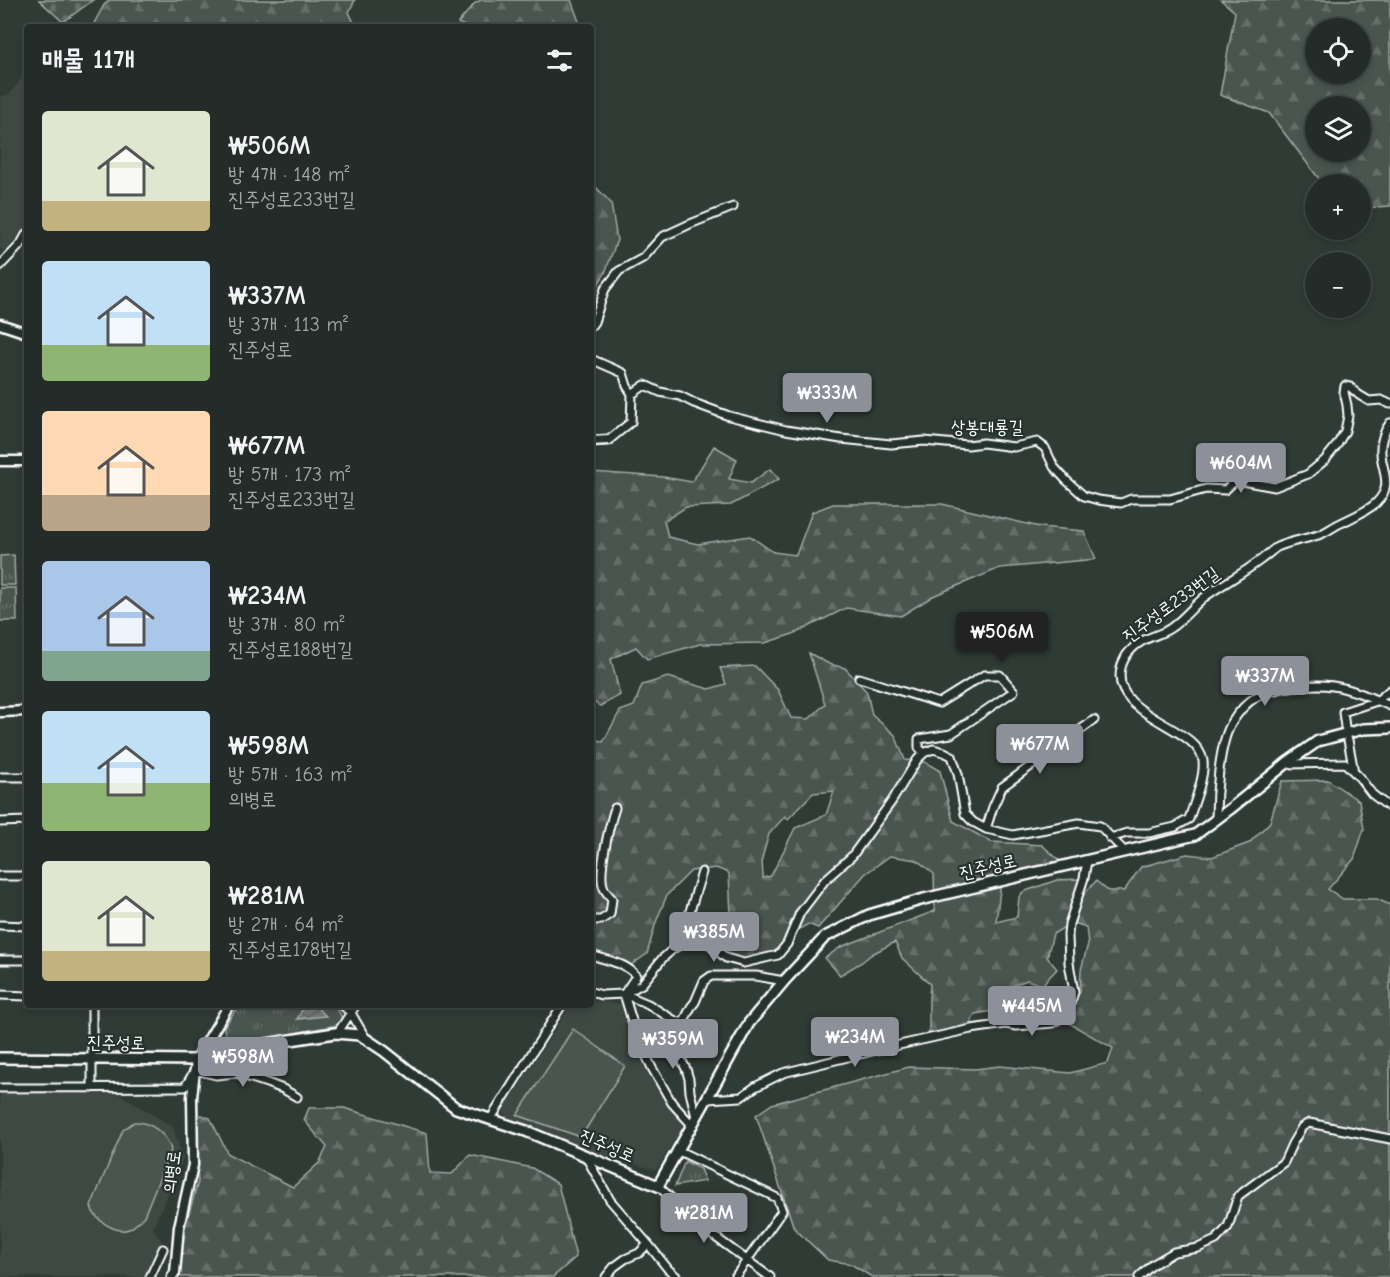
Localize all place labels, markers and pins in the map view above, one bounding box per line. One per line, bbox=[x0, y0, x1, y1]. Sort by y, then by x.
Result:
pin: ₩333M bbox=[785, 373, 869, 424]
pin: ₩604M bbox=[1199, 443, 1283, 494]
pin: ₩506M bbox=[960, 612, 1044, 663]
pin: ₩337M bbox=[1223, 656, 1307, 707]
pin: ₩677M bbox=[998, 724, 1082, 775]
pin: ₩385M bbox=[672, 912, 756, 963]
pin: ₩445M bbox=[990, 986, 1074, 1037]
pin: ₩234M bbox=[813, 1017, 897, 1068]
pin: ₩359M bbox=[631, 1019, 715, 1070]
pin: ₩598M bbox=[201, 1037, 285, 1088]
pin: ₩281M bbox=[662, 1193, 746, 1244]

